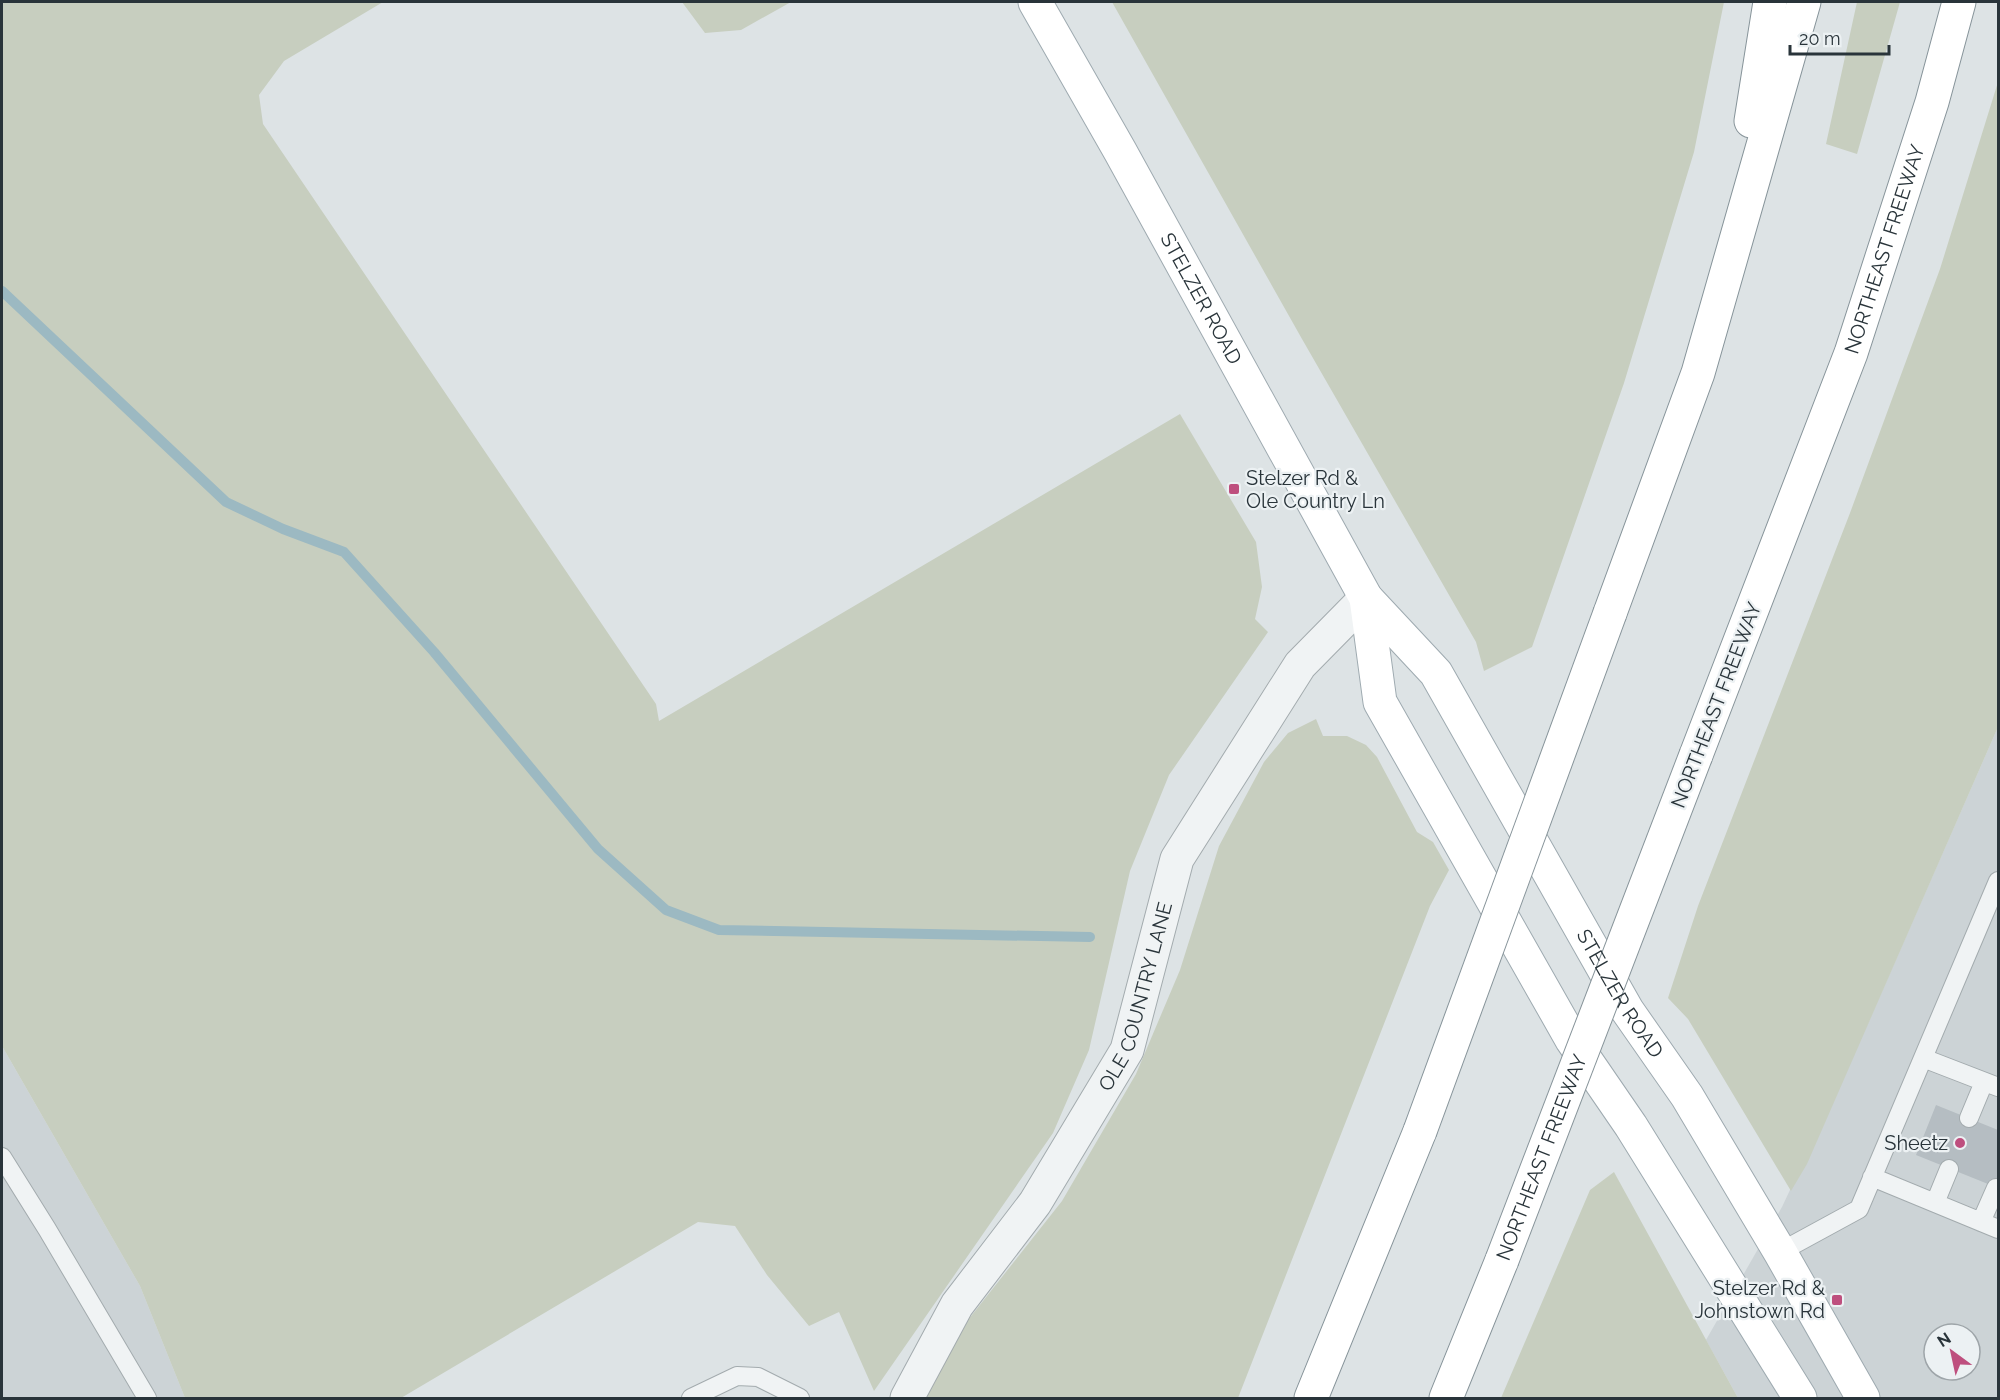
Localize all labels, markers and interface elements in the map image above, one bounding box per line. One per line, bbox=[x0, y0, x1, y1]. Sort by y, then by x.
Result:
scale bar bbox=[1790, 18, 1889, 56]
text: 20 m bbox=[1799, 28, 1841, 49]
street label: NORTHEAST FREEWAY bbox=[1840, 141, 1930, 357]
street label: STELZER ROAD bbox=[1155, 229, 1247, 369]
place label: Stelzer Rd & Ole Country Ln bbox=[1246, 466, 1385, 513]
marker: Stelzer Rd & Ole Country Ln bbox=[1227, 482, 1241, 496]
street label: NORTHEAST FREEWAY bbox=[1666, 599, 1766, 811]
street label: OLE COUNTRY LANE bbox=[1093, 899, 1177, 1095]
street label: STELZER ROAD bbox=[1572, 925, 1669, 1062]
street label: NORTHEAST FREEWAY bbox=[1491, 1051, 1592, 1264]
place label: Sheetz bbox=[1884, 1131, 1948, 1155]
marker: Sheetz bbox=[1953, 1136, 1967, 1150]
place label: Stelzer Rd & Johnstown Rd bbox=[1694, 1276, 1826, 1323]
marker: Stelzer Rd & Johnstown Rd bbox=[1830, 1293, 1844, 1307]
north arrow bbox=[1922, 1322, 1982, 1382]
text: N bbox=[1934, 1329, 1954, 1351]

